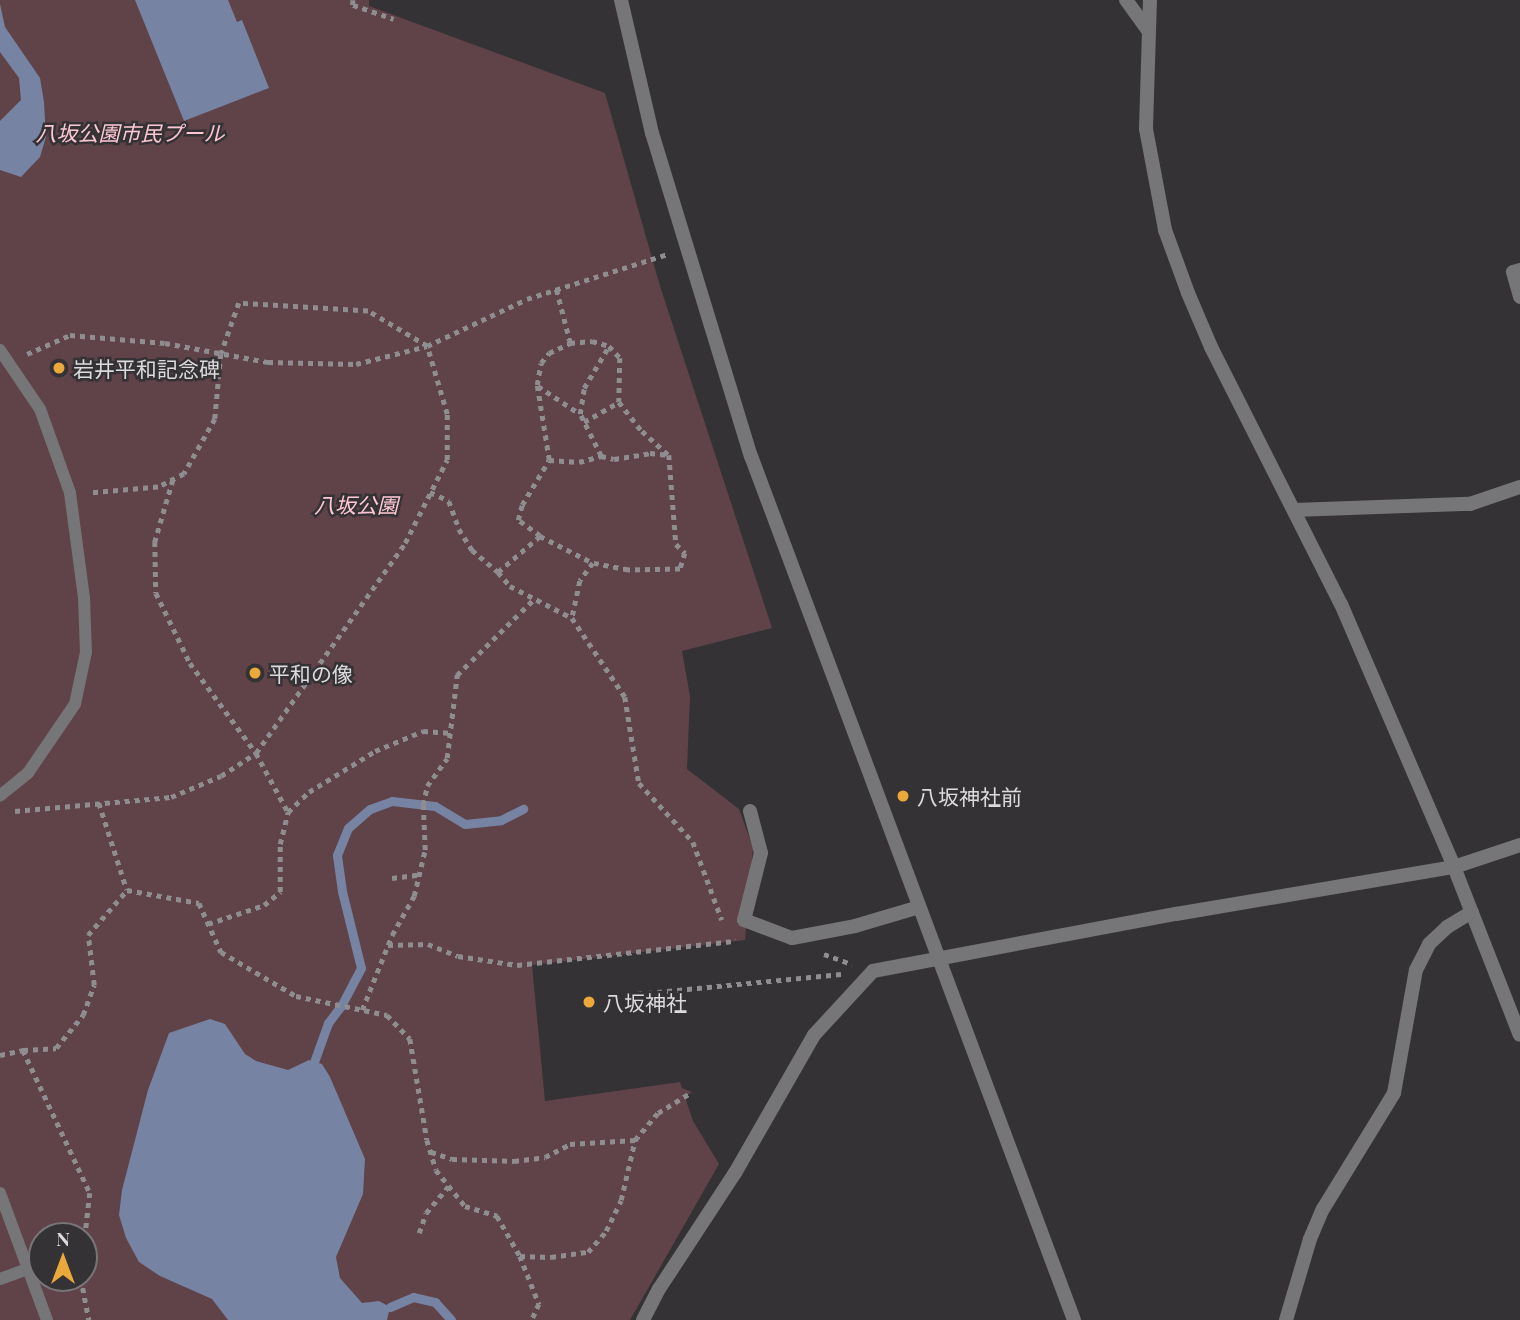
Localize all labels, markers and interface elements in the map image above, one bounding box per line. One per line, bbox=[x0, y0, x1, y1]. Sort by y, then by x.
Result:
park label: 八坂公園市民プール bbox=[36, 119, 224, 145]
place label: 岩井平和記念碑 bbox=[73, 355, 220, 381]
marker: 岩井平和記念碑 bbox=[51, 360, 67, 376]
park label: 八坂公園 bbox=[314, 491, 398, 517]
place label: 平和の像 bbox=[269, 660, 353, 686]
marker: 平和の像 bbox=[247, 665, 263, 681]
place label: 八坂神社前 bbox=[917, 783, 1022, 809]
marker: 八坂神社前 bbox=[895, 788, 911, 804]
place label: 八坂神社 bbox=[603, 989, 687, 1015]
marker: 八坂神社 bbox=[581, 994, 597, 1010]
north arrow bbox=[28, 1222, 98, 1292]
text: N bbox=[56, 1225, 70, 1251]

